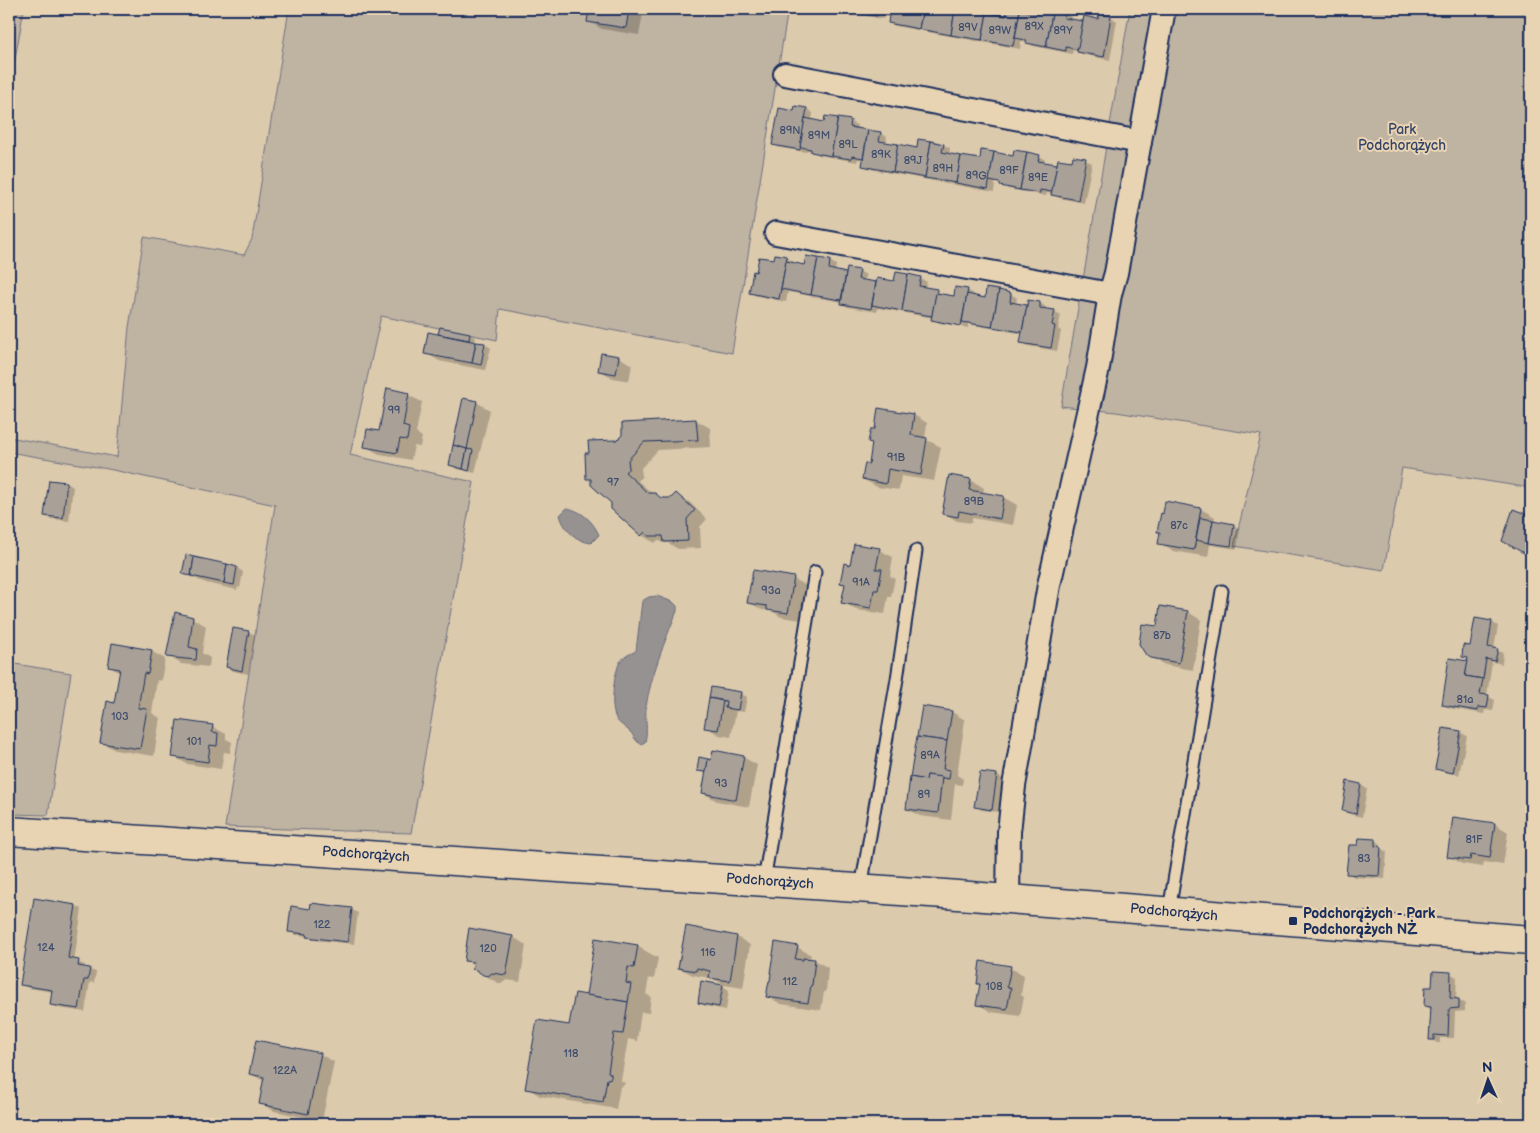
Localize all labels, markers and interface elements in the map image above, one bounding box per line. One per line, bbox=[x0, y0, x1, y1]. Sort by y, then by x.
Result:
house number: 89X bbox=[1025, 20, 1044, 33]
house number: 89V bbox=[958, 21, 978, 34]
house number: 89W bbox=[989, 24, 1011, 37]
house number: 89Y bbox=[1053, 24, 1073, 37]
park label: Park Podchorążych bbox=[1358, 121, 1446, 154]
house number: 89N bbox=[779, 124, 801, 137]
house number: 89M bbox=[808, 129, 830, 142]
house number: 89L bbox=[838, 138, 858, 151]
house number: 89K bbox=[871, 148, 892, 161]
house number: 89J bbox=[904, 154, 922, 167]
house number: 89H bbox=[933, 162, 953, 175]
house number: 89F bbox=[999, 164, 1019, 177]
house number: 89G bbox=[965, 169, 987, 182]
house number: 89E bbox=[1028, 171, 1048, 184]
house number: 99 bbox=[388, 404, 400, 417]
house number: 91B bbox=[887, 451, 906, 464]
house number: 97 bbox=[607, 476, 619, 489]
house number: 89B bbox=[964, 495, 985, 508]
house number: 87c bbox=[1170, 519, 1188, 532]
house number: 91A bbox=[852, 576, 870, 589]
house number: 93a bbox=[761, 584, 781, 597]
house number: 87b bbox=[1153, 629, 1171, 642]
house number: 81a bbox=[1457, 693, 1473, 706]
house number: 103 bbox=[111, 710, 129, 723]
house number: 101 bbox=[187, 735, 201, 748]
house number: 89A bbox=[920, 749, 940, 762]
house number: 93 bbox=[714, 777, 728, 790]
house number: 89 bbox=[918, 788, 930, 801]
house number: 81F bbox=[1465, 833, 1483, 846]
street label: Podchorążych bbox=[322, 842, 411, 866]
house number: 83 bbox=[1357, 852, 1371, 865]
street label: Podchorążych bbox=[726, 869, 815, 893]
street label: Podchorążych bbox=[1129, 900, 1219, 924]
place label: Podchorążych - Park Podchorążych NŻ bbox=[1303, 905, 1436, 939]
marker: Podchorążych - Park Podchorążych NŻ bbox=[1287, 915, 1299, 927]
house number: 122 bbox=[313, 918, 331, 931]
house number: 124 bbox=[37, 941, 55, 954]
house number: 120 bbox=[479, 942, 497, 955]
house number: 116 bbox=[700, 946, 716, 959]
house number: 112 bbox=[782, 975, 798, 988]
house number: 108 bbox=[985, 980, 1003, 993]
house number: 118 bbox=[564, 1047, 578, 1060]
north arrow bbox=[1462, 1056, 1512, 1106]
text: N bbox=[1482, 1059, 1493, 1076]
house number: 122A bbox=[273, 1064, 297, 1077]

